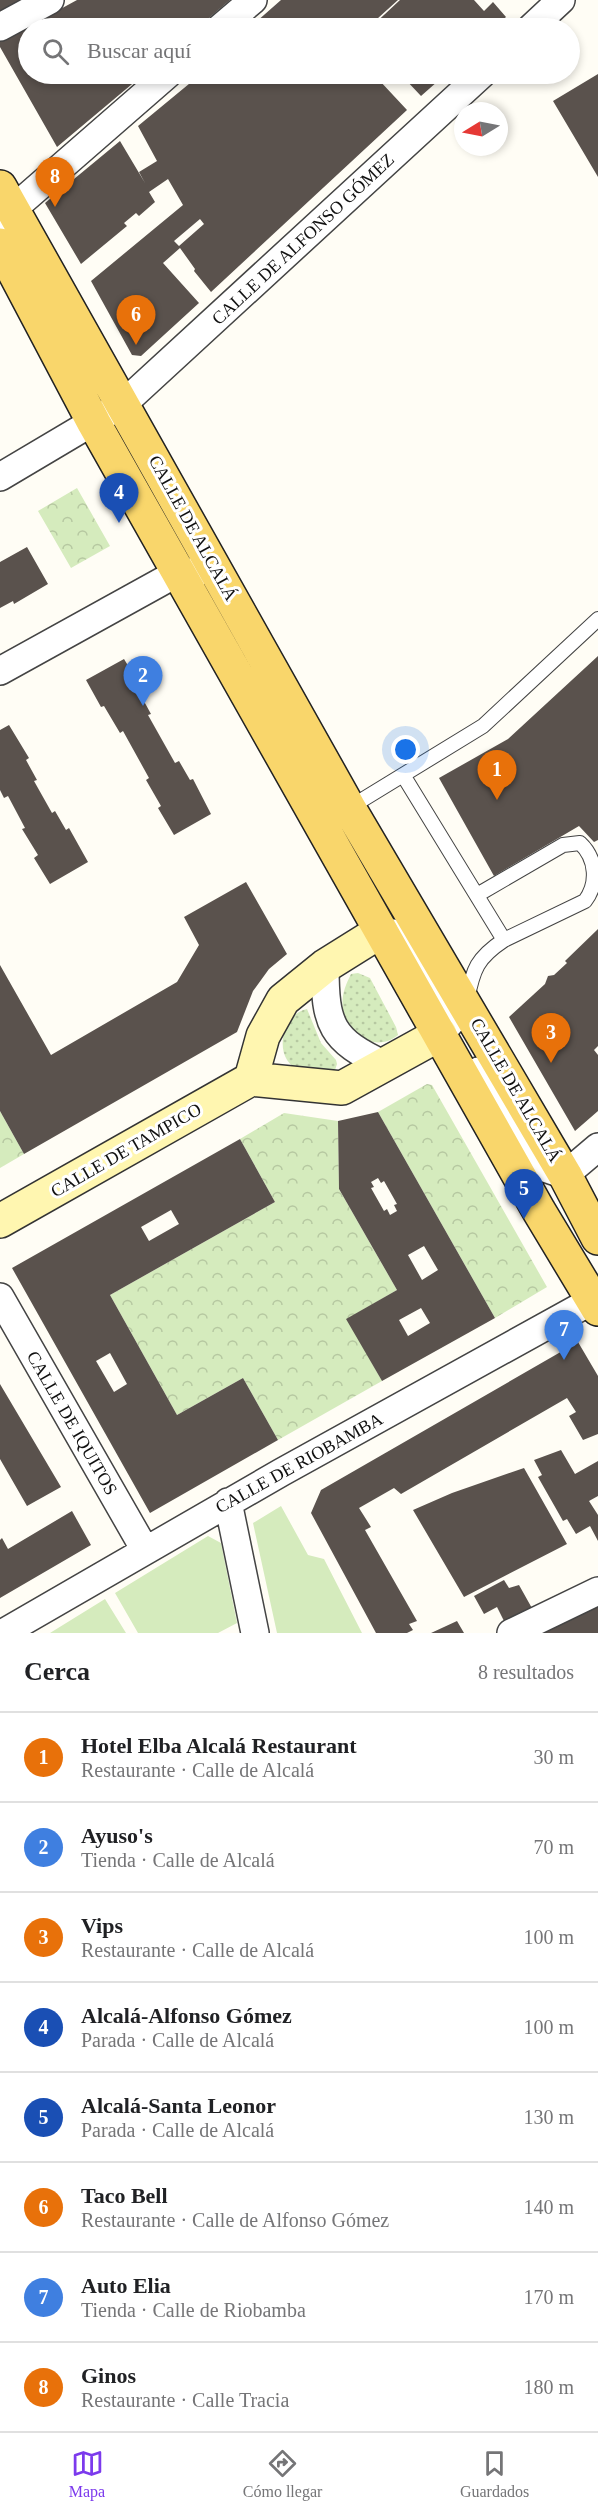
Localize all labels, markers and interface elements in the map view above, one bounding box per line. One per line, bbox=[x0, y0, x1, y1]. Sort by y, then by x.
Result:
search box bbox=[18, 18, 580, 84]
icon: search bbox=[39, 35, 72, 68]
text: Buscar aquí bbox=[87, 38, 191, 63]
north arrow bbox=[454, 102, 508, 156]
street label: CALLE DE ALFONSO GÓMEZ bbox=[207, 149, 398, 329]
pin: 8 bbox=[36, 158, 74, 207]
pin: 6 bbox=[116, 296, 156, 345]
street label: CALLE DE ALCALÁ bbox=[145, 451, 242, 604]
pin: 4 bbox=[100, 474, 138, 523]
pin: 2 bbox=[124, 656, 162, 706]
your location bbox=[391, 735, 420, 764]
pin: 1 bbox=[478, 750, 516, 800]
street label: CALLE DE ALCALÁ bbox=[467, 1014, 566, 1166]
pin: 3 bbox=[532, 1014, 570, 1063]
street label: CALLE DE TAMPICO bbox=[47, 1099, 205, 1201]
pin: 5 bbox=[504, 1170, 544, 1219]
pin: 7 bbox=[544, 1310, 584, 1360]
street label: CALLE DE IQUITOS bbox=[23, 1348, 121, 1498]
street label: CALLE DE RIOBAMBA bbox=[212, 1409, 386, 1517]
text: Cerca bbox=[24, 1657, 90, 1686]
text: 8 resultados bbox=[478, 1661, 574, 1683]
text: Hotel Elba Alcalá Restaurant bbox=[81, 1733, 357, 1758]
text: 1 bbox=[39, 1746, 49, 1768]
text: 30 m bbox=[533, 1746, 574, 1768]
text: Restaurante · Calle de Alcalá bbox=[81, 1759, 314, 1781]
text: Ayuso's bbox=[81, 1823, 153, 1848]
text: 2 bbox=[39, 1836, 49, 1858]
text: 70 m bbox=[533, 1836, 574, 1858]
text: Tienda · Calle de Alcalá bbox=[81, 1849, 275, 1871]
text: Vips bbox=[81, 1913, 123, 1938]
text: 3 bbox=[39, 1926, 49, 1948]
text: 100 m bbox=[523, 1926, 574, 1948]
text: Restaurante · Calle de Alcalá bbox=[81, 1939, 314, 1961]
text: Alcalá-Alfonso Gómez bbox=[81, 2003, 292, 2028]
text: 4 bbox=[39, 2016, 49, 2038]
text: 100 m bbox=[523, 2016, 574, 2038]
text: Parada · Calle de Alcalá bbox=[81, 2029, 274, 2051]
text: Alcalá-Santa Leonor bbox=[81, 2093, 276, 2118]
text: 5 bbox=[39, 2106, 49, 2128]
text: 130 m bbox=[523, 2106, 574, 2128]
text: Parada · Calle de Alcalá bbox=[81, 2119, 274, 2141]
text: Taco Bell bbox=[81, 2183, 168, 2208]
text: 6 bbox=[39, 2196, 49, 2218]
text: 140 m bbox=[523, 2196, 574, 2218]
text: Restaurante · Calle de Alfonso Gómez bbox=[81, 2209, 389, 2231]
text: Auto Elia bbox=[81, 2273, 171, 2298]
text: 7 bbox=[39, 2286, 49, 2308]
text: 170 m bbox=[523, 2286, 574, 2308]
text: Tienda · Calle de Riobamba bbox=[81, 2299, 306, 2321]
text: Ginos bbox=[81, 2363, 136, 2388]
text: 8 bbox=[39, 2376, 49, 2398]
text: 180 m bbox=[523, 2376, 574, 2398]
text: Restaurante · Calle Tracia bbox=[81, 2389, 289, 2411]
tab: Mapa bbox=[69, 2447, 105, 2501]
tab: Cómo llegar bbox=[243, 2447, 322, 2501]
tab: Guardados bbox=[460, 2447, 529, 2501]

